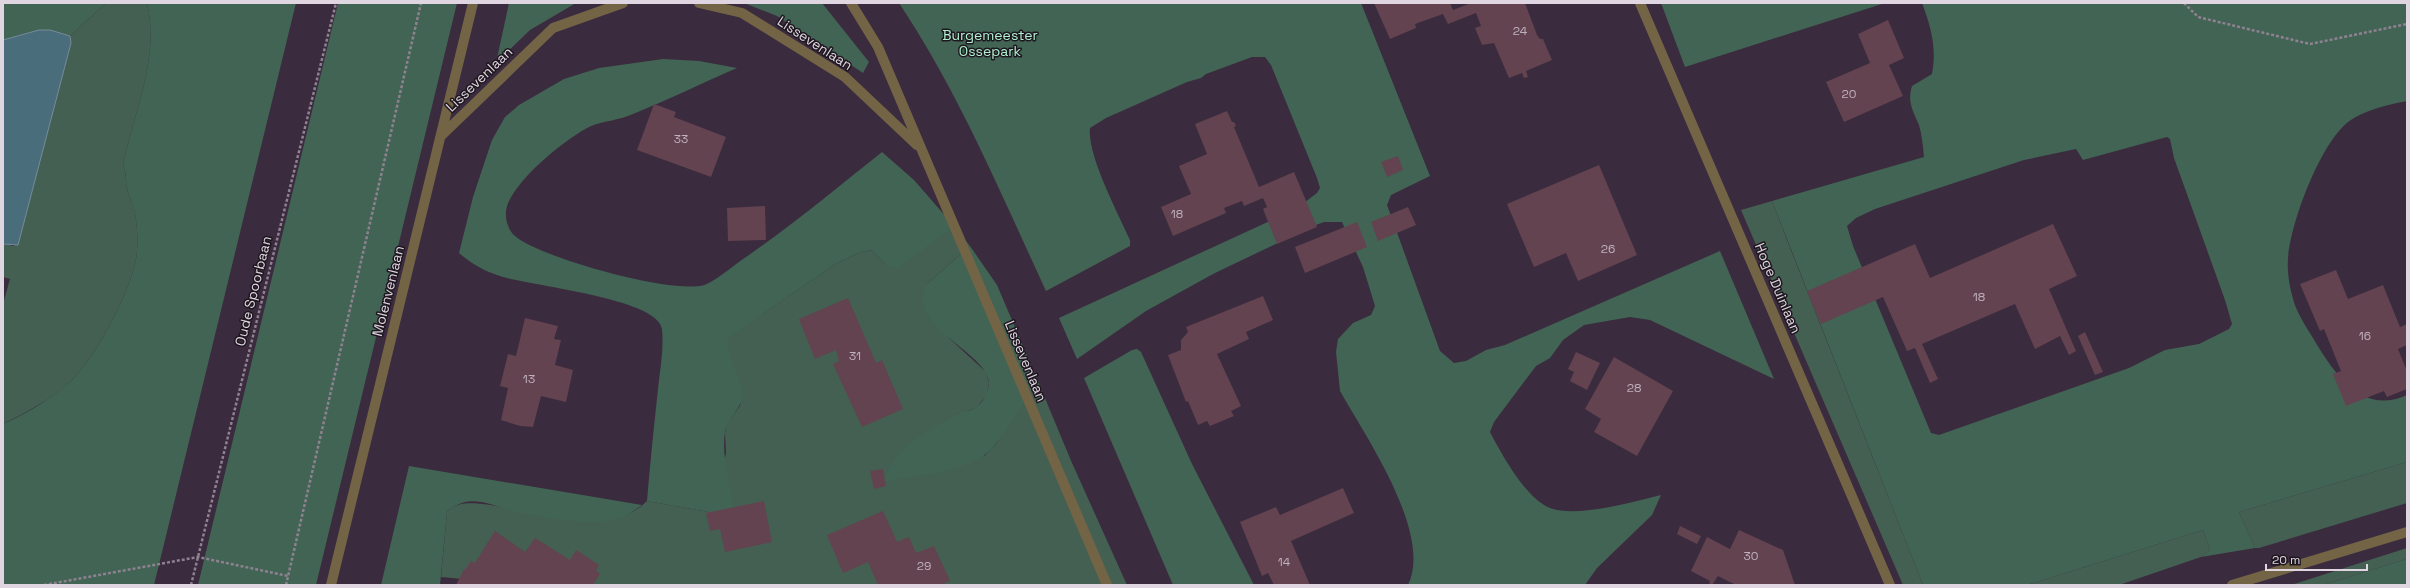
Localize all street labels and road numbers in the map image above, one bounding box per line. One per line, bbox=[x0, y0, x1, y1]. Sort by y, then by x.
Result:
street label: Lissevenlaan bbox=[774, 12, 856, 74]
street label: Lissevenlaan bbox=[442, 43, 516, 115]
street label: Oude Spoorbaan bbox=[231, 234, 275, 348]
street label: Hoge Duinlaan bbox=[1751, 240, 1805, 336]
street label: Molenvenlaan bbox=[368, 244, 408, 338]
street label: Lissevenlaan bbox=[1001, 318, 1051, 404]

